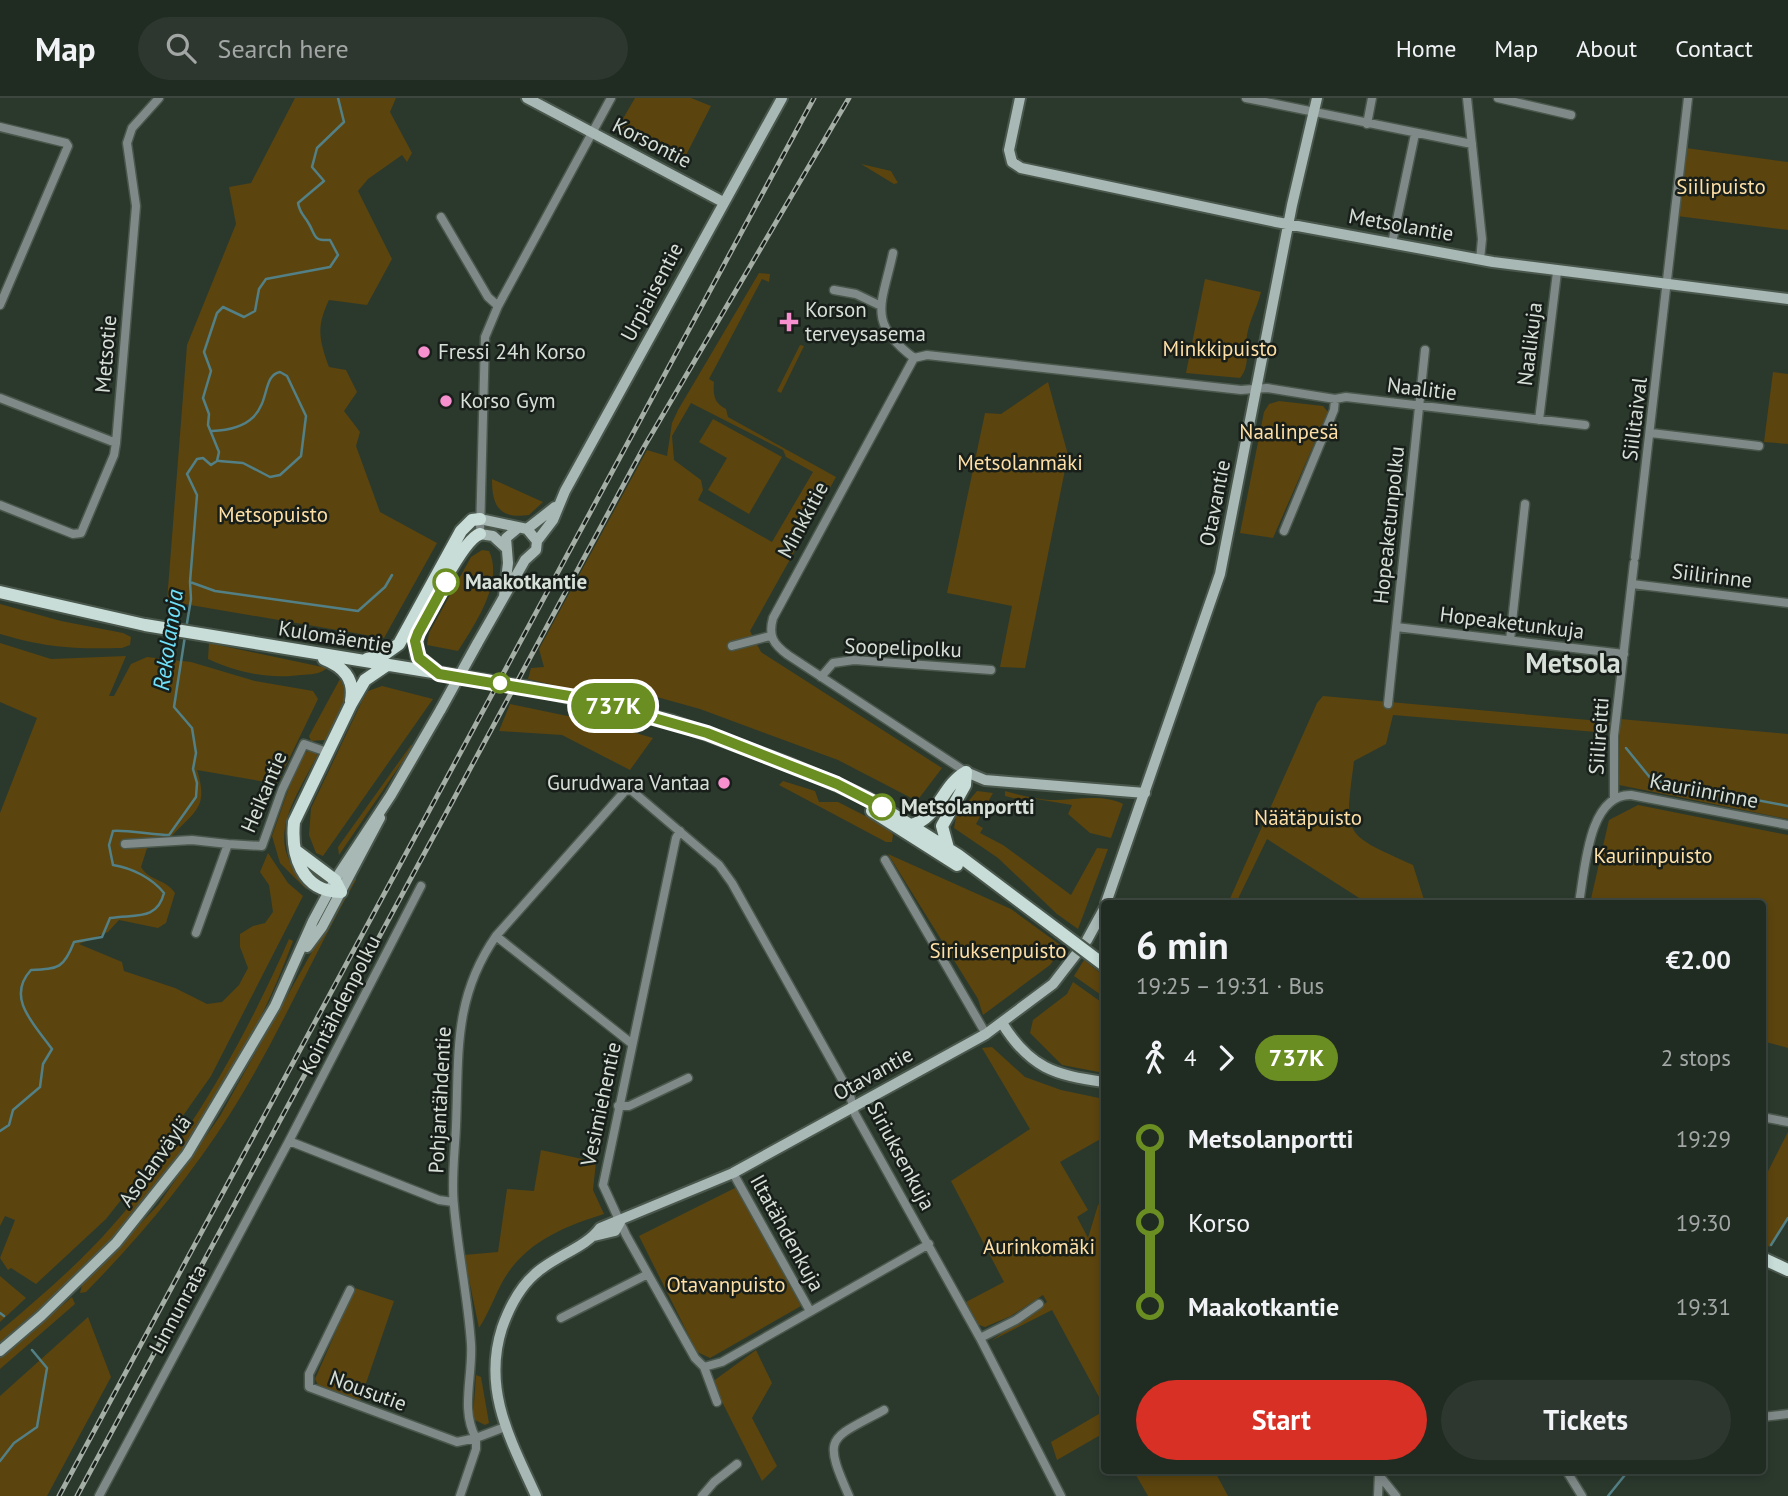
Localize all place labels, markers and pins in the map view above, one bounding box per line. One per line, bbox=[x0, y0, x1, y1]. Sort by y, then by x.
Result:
place label: Korson terveysasema bbox=[805, 296, 926, 347]
marker: Korson terveysasema bbox=[779, 312, 799, 332]
place label: Fressi 24h Korso bbox=[438, 338, 586, 365]
marker: Fressi 24h Korso bbox=[416, 344, 432, 360]
place label: Korso Gym bbox=[460, 387, 556, 414]
marker: Korso Gym bbox=[438, 393, 454, 409]
place label: Maakotkantie bbox=[465, 568, 587, 595]
marker: Maakotkantie bbox=[433, 569, 459, 595]
unlabelled marker bbox=[490, 673, 510, 693]
place label: Gurudwara Vantaa bbox=[547, 769, 710, 796]
marker: Gurudwara Vantaa bbox=[716, 775, 732, 791]
place label: Metsolanportti bbox=[901, 793, 1035, 820]
marker: Metsolanportti bbox=[869, 794, 895, 820]

